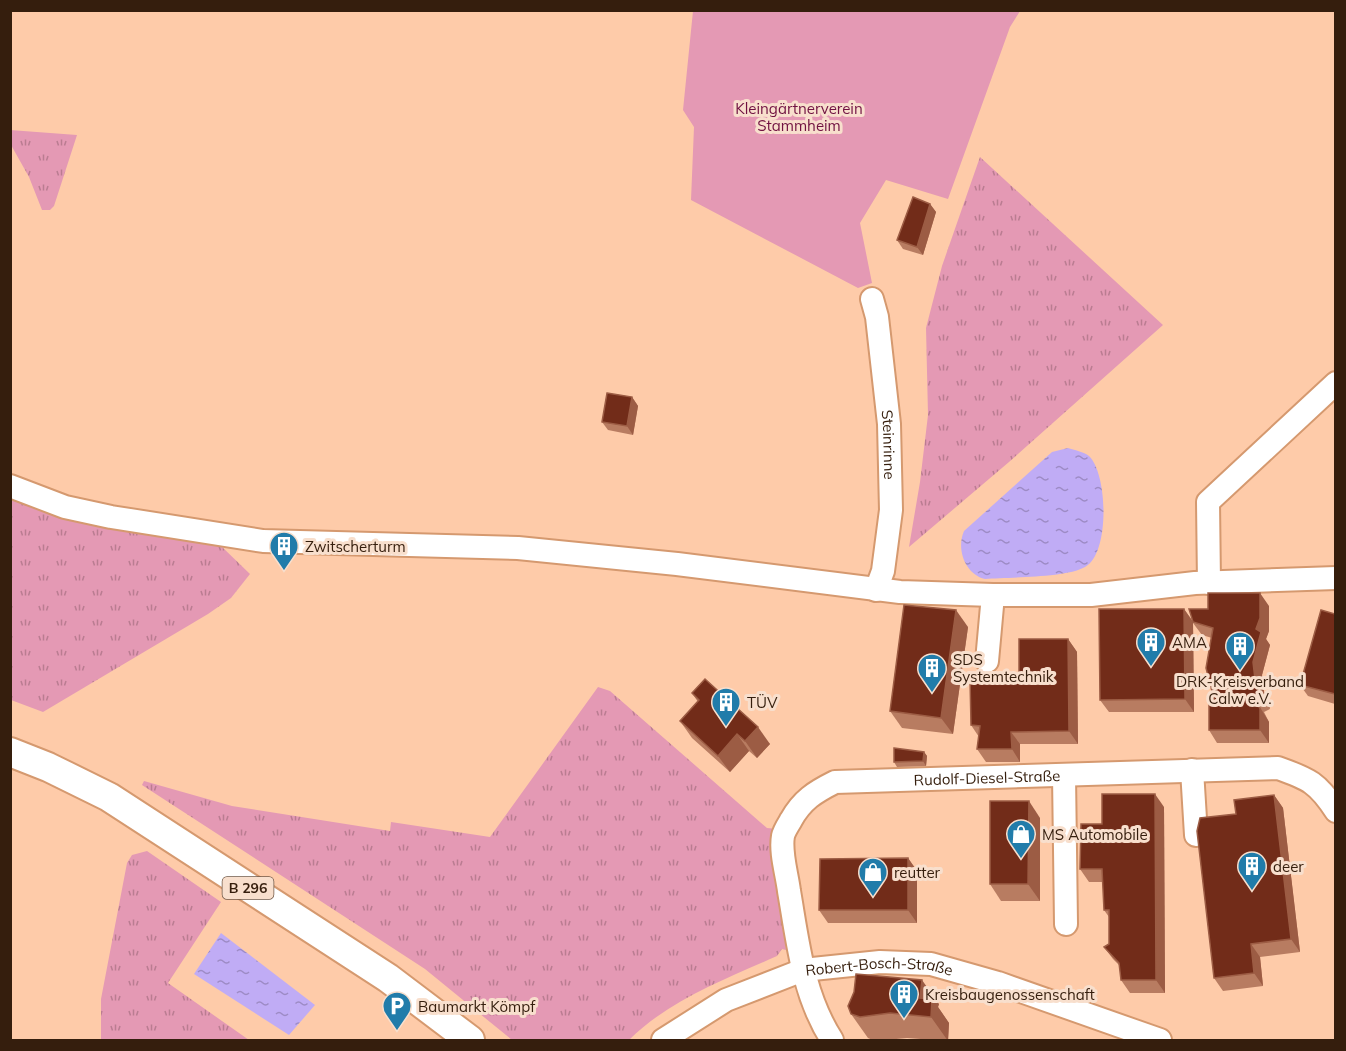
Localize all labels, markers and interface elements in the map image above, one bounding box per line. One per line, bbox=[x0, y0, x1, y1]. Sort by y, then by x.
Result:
park label: Kleingärtnerverein Stammheim bbox=[735, 99, 863, 135]
street label: Steinrinne bbox=[878, 409, 900, 480]
building icon: Zwitscherturm bbox=[268, 530, 300, 572]
place label: Zwitscherturm bbox=[305, 537, 406, 556]
building icon: AMA bbox=[1135, 626, 1167, 668]
building icon: DRK-Kreisverband Calw e.V. bbox=[1224, 630, 1256, 672]
place label: AMA bbox=[1172, 633, 1207, 652]
place label: SDS Systemtechnik bbox=[953, 650, 1054, 686]
building icon: SDS Systemtechnik bbox=[916, 652, 948, 694]
place label: DRK-Kreisverband Calw e.V. bbox=[1176, 672, 1304, 708]
building icon: TÜV bbox=[710, 686, 742, 728]
place label: TÜV bbox=[747, 693, 778, 712]
street label: Rudolf-Diesel-Straße bbox=[913, 765, 1060, 789]
shop icon: MS Automobile bbox=[1005, 818, 1037, 860]
place label: MS Automobile bbox=[1042, 825, 1148, 844]
building icon: deer bbox=[1236, 850, 1268, 892]
shop icon: reutter bbox=[857, 856, 889, 898]
place label: deer bbox=[1273, 857, 1304, 876]
place label: reutter bbox=[894, 863, 941, 882]
road number: B 296 bbox=[222, 877, 274, 899]
street label: Robert-Bosch-Straße bbox=[804, 952, 955, 979]
building icon: Kreisbaugenossenschaft bbox=[888, 978, 920, 1020]
place label: Kreisbaugenossenschaft bbox=[925, 985, 1095, 1004]
parking icon: Baumarkt Kömpf bbox=[381, 990, 413, 1032]
place label: Baumarkt Kömpf bbox=[418, 997, 536, 1016]

